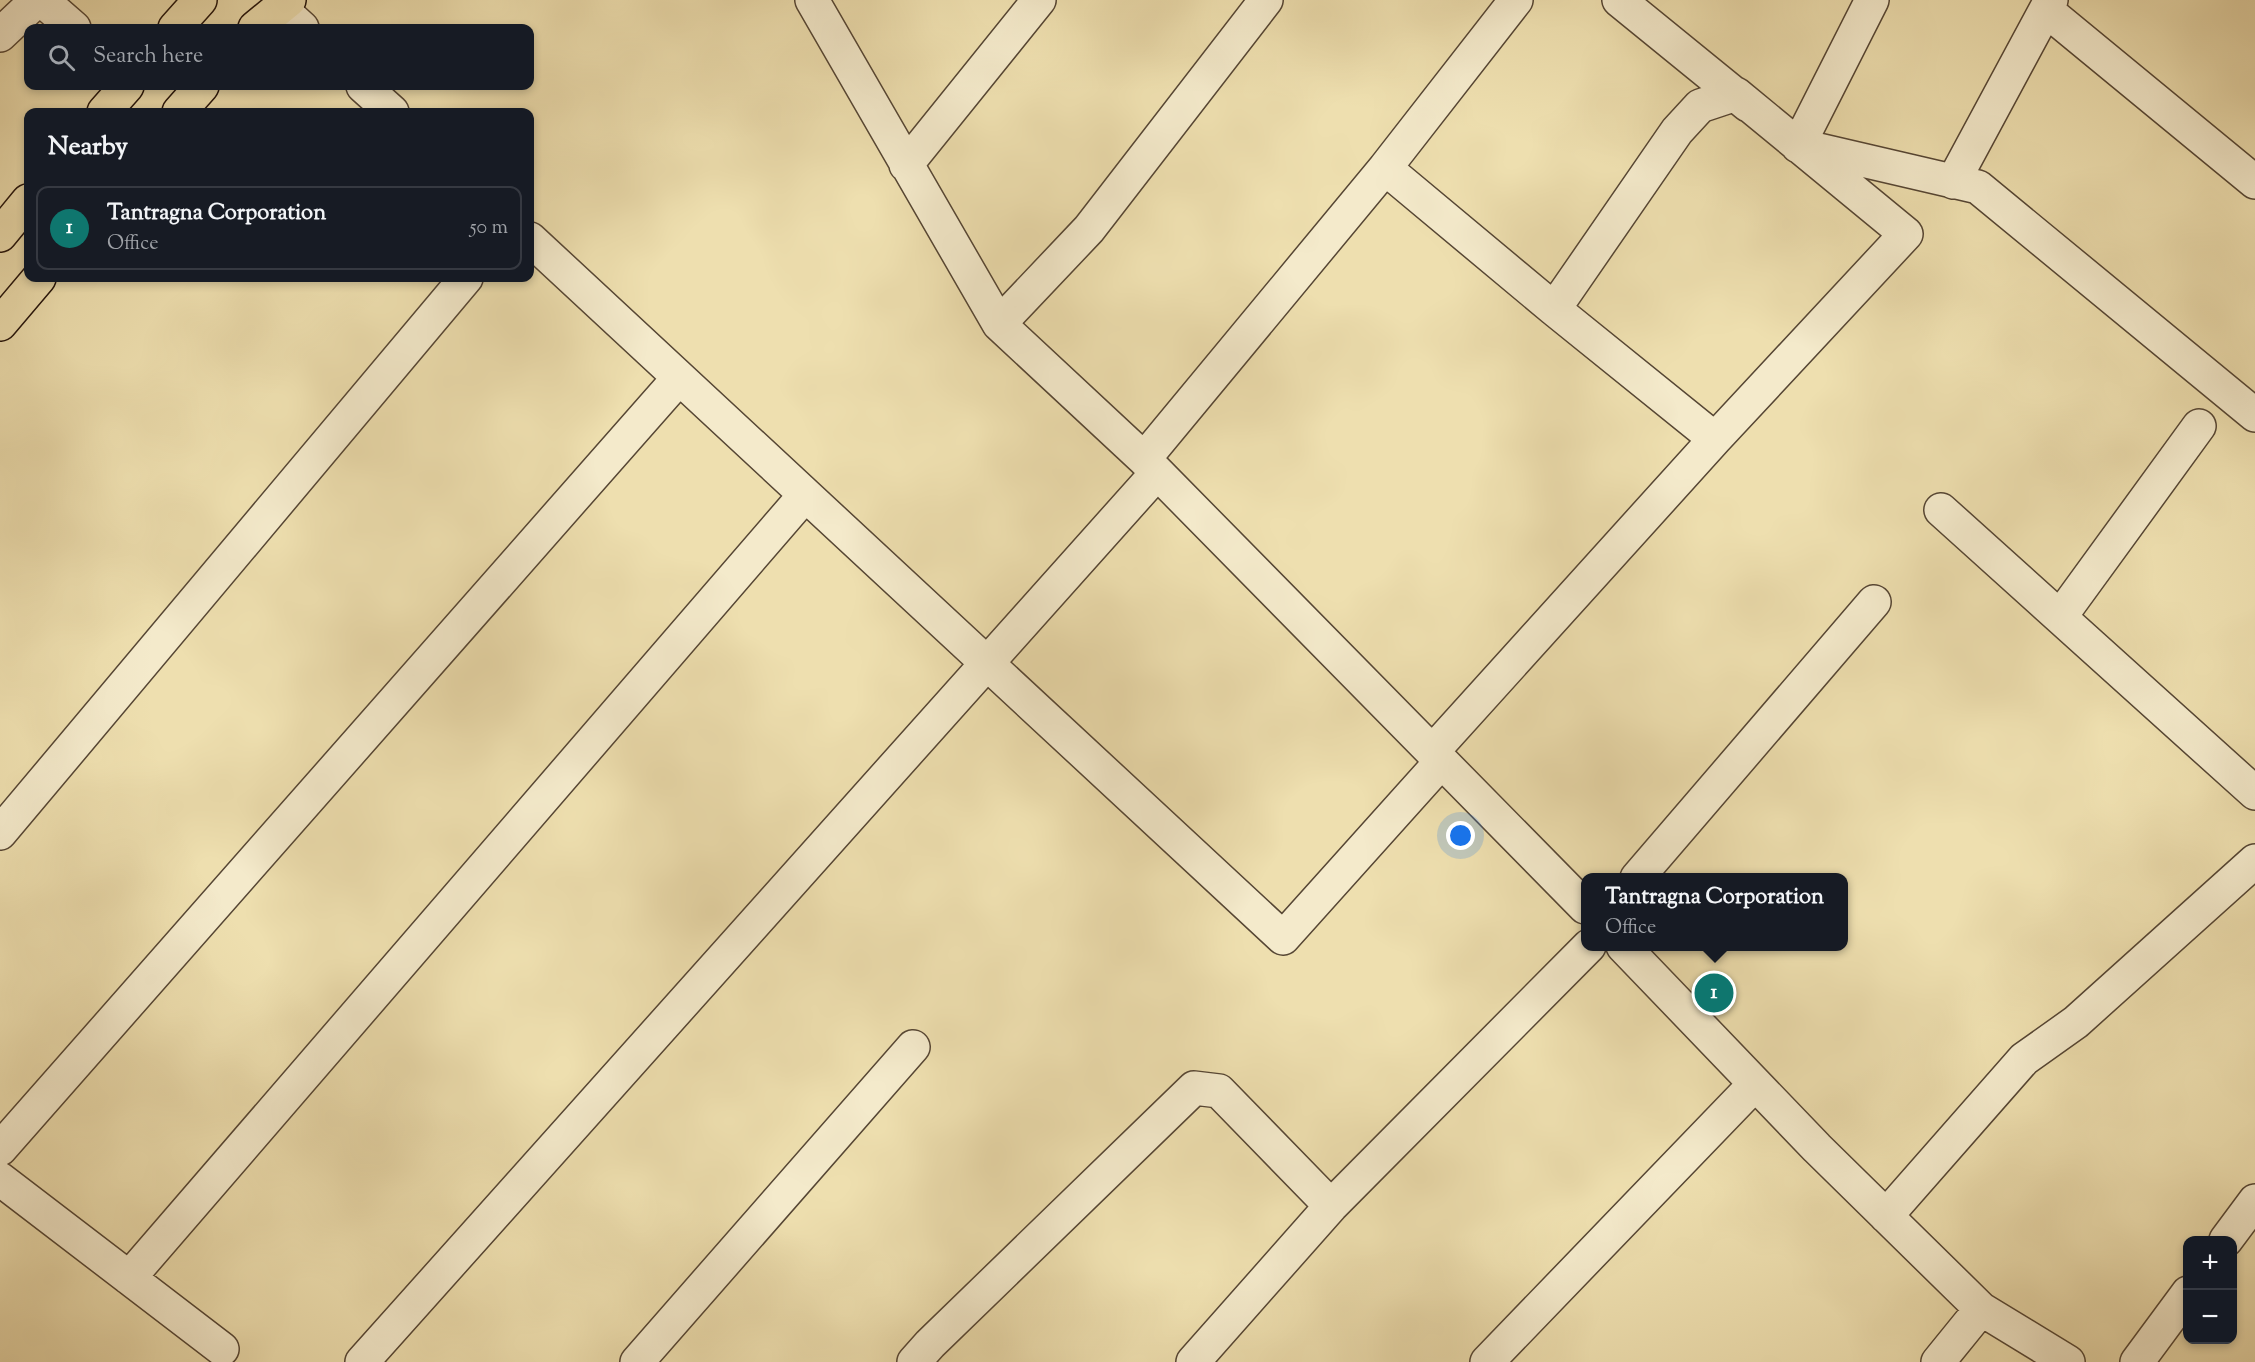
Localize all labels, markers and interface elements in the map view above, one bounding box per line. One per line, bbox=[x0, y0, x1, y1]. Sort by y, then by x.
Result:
search box bbox=[24, 24, 534, 90]
icon: search bbox=[45, 41, 78, 74]
text: Search here bbox=[93, 41, 203, 73]
text: Nearby bbox=[48, 129, 128, 166]
text: Tantragna Corporation bbox=[107, 198, 326, 230]
text: 1 bbox=[66, 214, 73, 243]
text: 50 m bbox=[470, 214, 508, 243]
text: Office bbox=[107, 230, 159, 259]
your location bbox=[1446, 821, 1475, 850]
popup bbox=[1581, 873, 1848, 951]
text: Tantragna Corporation bbox=[1605, 882, 1824, 914]
text: Office bbox=[1605, 914, 1656, 943]
pin: 1 bbox=[1694, 970, 1734, 1016]
map controls bbox=[2183, 1236, 2237, 1344]
button: + bbox=[2183, 1236, 2237, 1290]
button: − bbox=[2183, 1290, 2237, 1344]

